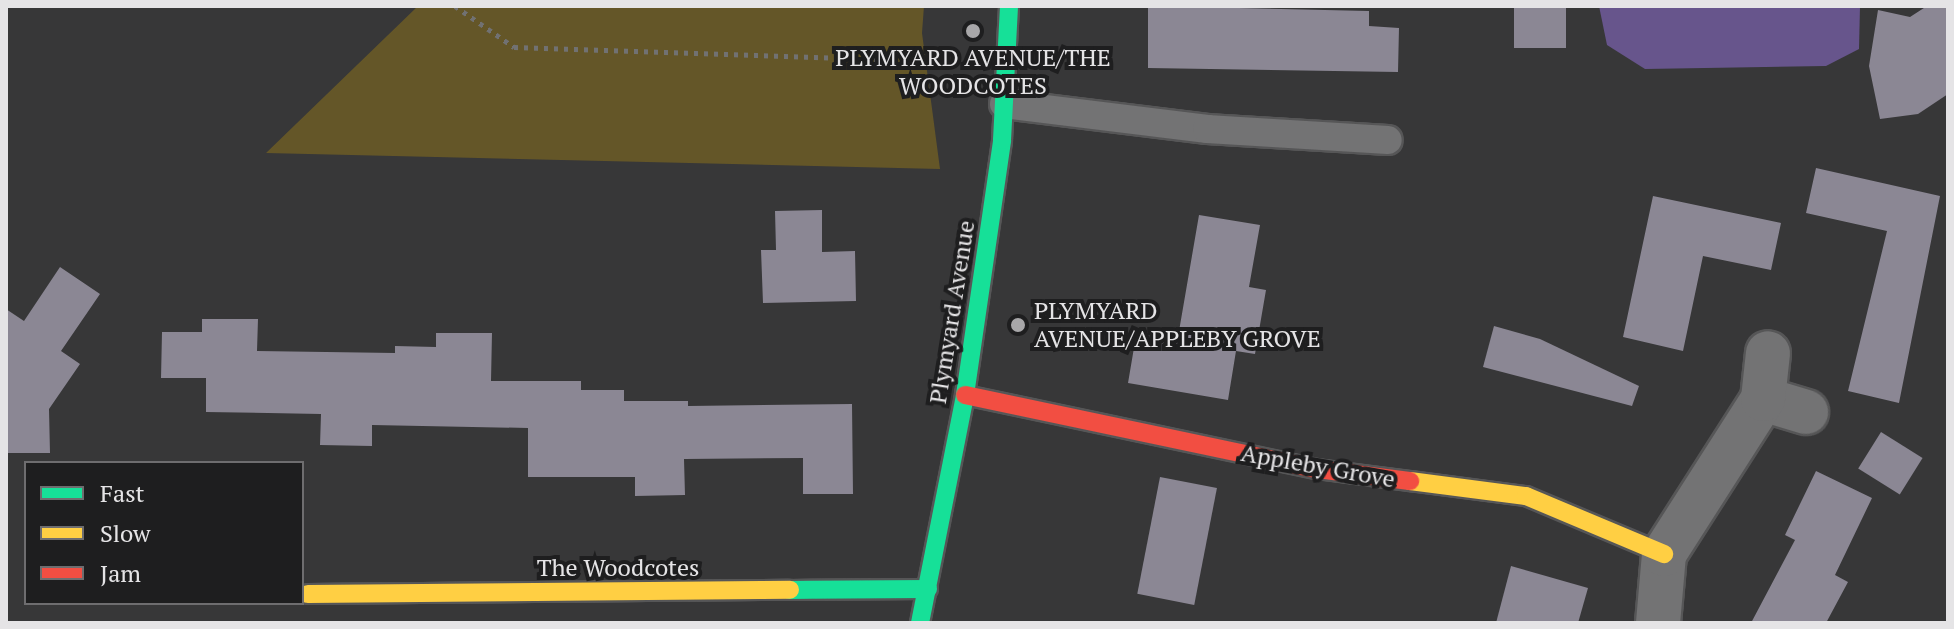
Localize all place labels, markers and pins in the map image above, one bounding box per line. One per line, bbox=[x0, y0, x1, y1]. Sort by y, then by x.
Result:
marker: PLYMYARD AVENUE/THE WOODCOTES bbox=[964, 22, 982, 40]
place label: PLYMYARD AVENUE/THE WOODCOTES bbox=[835, 44, 1111, 100]
place label: PLYMYARD AVENUE/APPLEBY GROVE bbox=[1034, 297, 1321, 353]
marker: PLYMYARD AVENUE/APPLEBY GROVE bbox=[1009, 316, 1027, 334]

